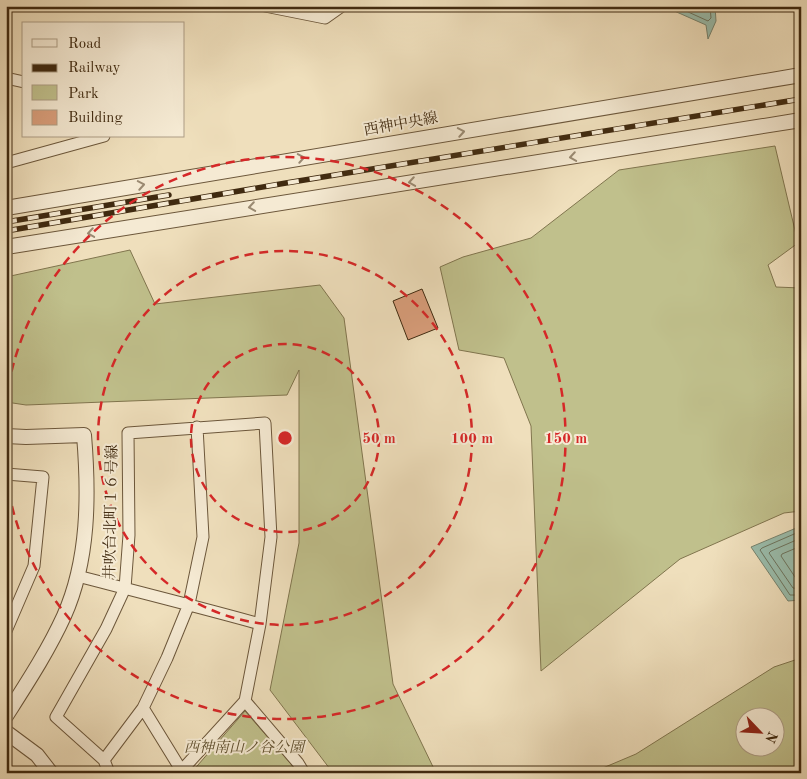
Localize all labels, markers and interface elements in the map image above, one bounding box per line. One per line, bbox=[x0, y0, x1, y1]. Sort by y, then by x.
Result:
legend bbox=[22, 22, 185, 138]
text: Road bbox=[68, 37, 102, 52]
text: Railway bbox=[68, 61, 121, 76]
text: Park bbox=[68, 87, 99, 102]
street label: 西神中央線 bbox=[362, 109, 439, 139]
text: Building bbox=[68, 111, 123, 126]
one-way arrow bbox=[457, 127, 465, 137]
one-way arrow bbox=[569, 151, 577, 161]
one-way arrow bbox=[297, 154, 305, 164]
one-way arrow bbox=[408, 176, 416, 187]
one-way arrow bbox=[136, 181, 145, 191]
one-way arrow bbox=[248, 201, 256, 212]
one-way arrow bbox=[87, 227, 96, 237]
centre of rings bbox=[276, 429, 294, 447]
text: 50 m bbox=[362, 432, 396, 447]
text: 100 m bbox=[451, 432, 493, 447]
text: 150 m bbox=[545, 432, 587, 447]
street label: 井吹台北町１６号線 bbox=[101, 444, 121, 580]
north arrow bbox=[734, 706, 784, 756]
text: N bbox=[762, 729, 779, 745]
park label: 西神南山ノ谷公園 bbox=[184, 739, 307, 756]

